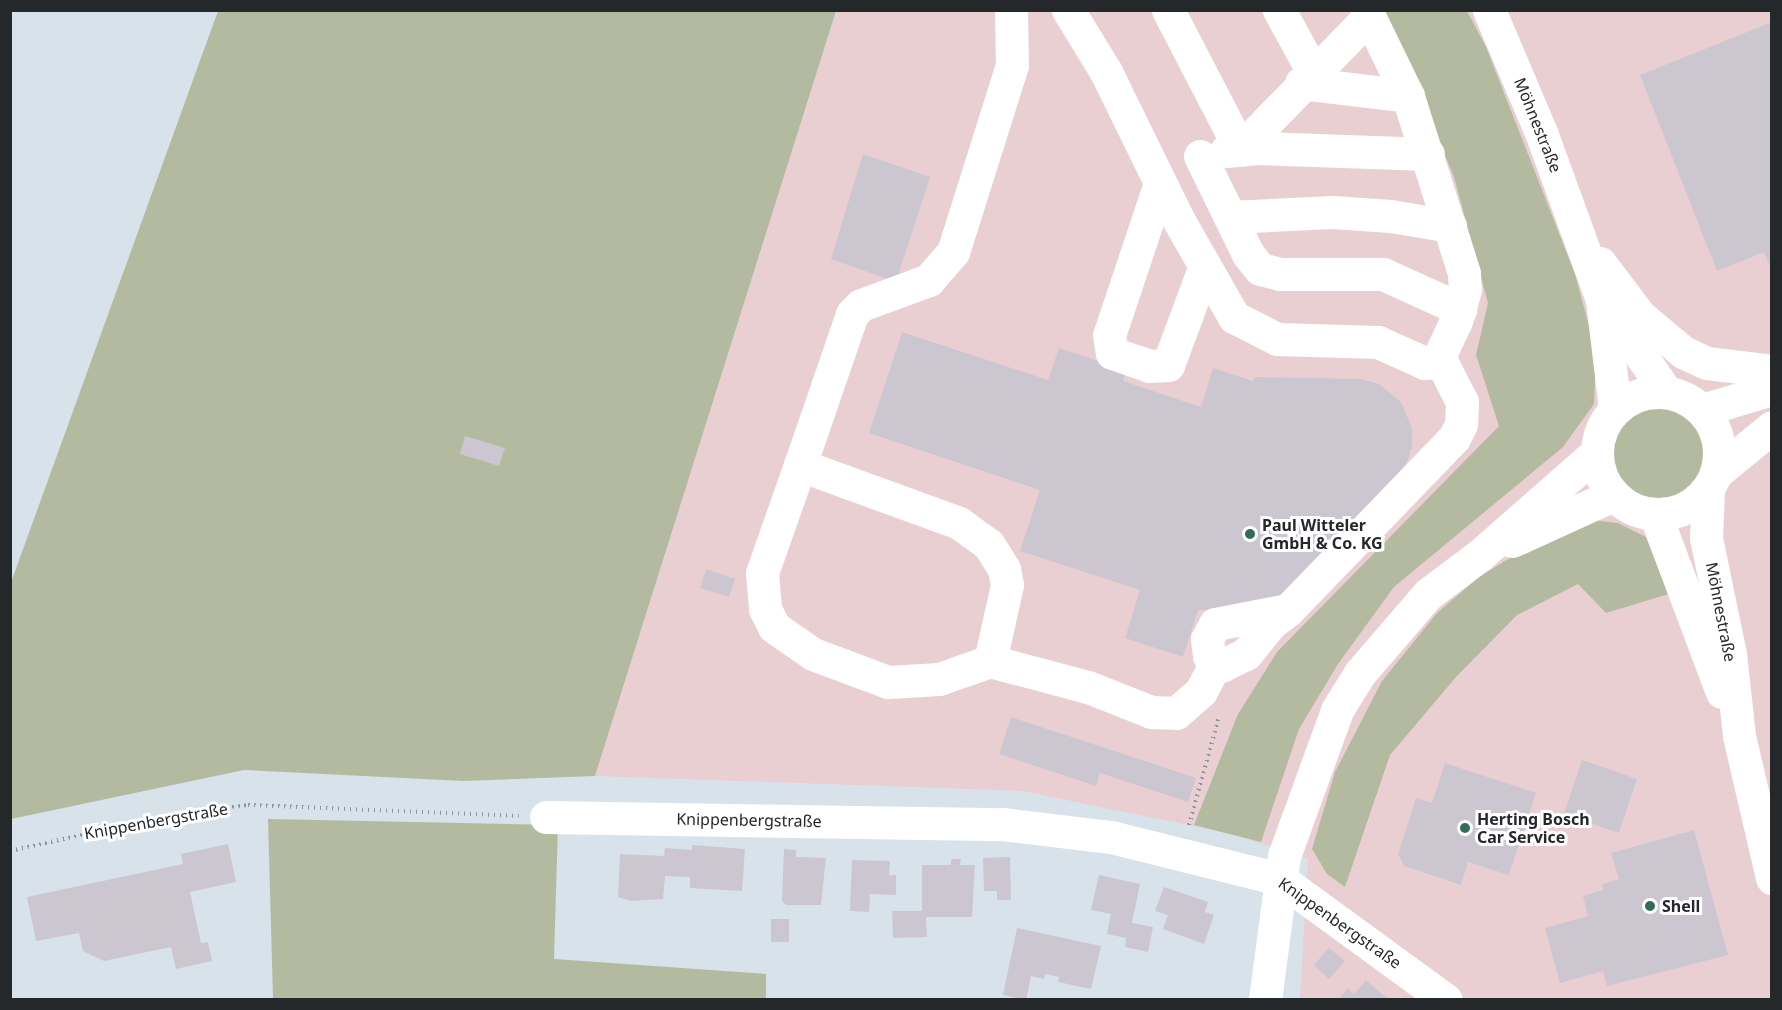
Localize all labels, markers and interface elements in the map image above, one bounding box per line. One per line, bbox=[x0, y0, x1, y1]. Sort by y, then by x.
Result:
street label: Möhnestraße bbox=[1510, 75, 1566, 175]
place label: Paul Witteler GmbH & Co. KG bbox=[1262, 515, 1383, 553]
marker: Paul Witteler GmbH & Co. KG bbox=[1243, 527, 1257, 541]
street label: Möhnestraße bbox=[1702, 561, 1740, 663]
street label: Knippenbergstraße bbox=[83, 799, 229, 843]
street label: Knippenbergstraße bbox=[676, 809, 822, 831]
place label: Herting Bosch Car Service bbox=[1477, 809, 1590, 847]
marker: Herting Bosch Car Service bbox=[1458, 821, 1472, 835]
street label: Knippenbergstraße bbox=[1275, 873, 1405, 973]
place label: Shell bbox=[1662, 896, 1700, 916]
marker: Shell bbox=[1643, 899, 1657, 913]

